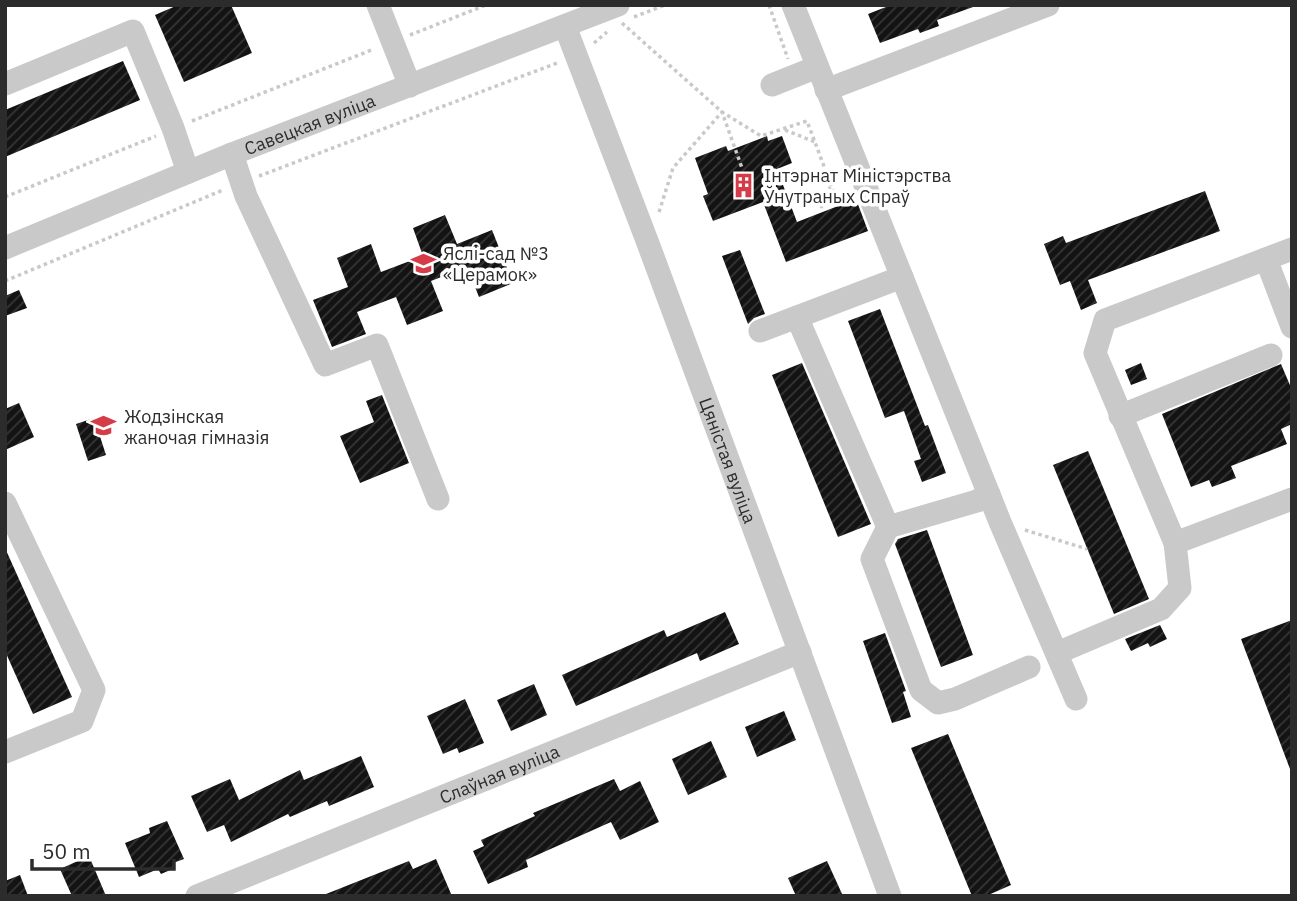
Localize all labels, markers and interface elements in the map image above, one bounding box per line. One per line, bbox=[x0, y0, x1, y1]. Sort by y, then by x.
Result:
street label: Савецкая вуліца bbox=[241, 88, 379, 160]
place label: Інтэрнат Міністэрства Ўнутраных Спраў bbox=[764, 164, 952, 208]
building icon: Інтэрнат Міністэрства Ўнутраных Спраў bbox=[730, 171, 758, 199]
place label: Яслі-сад №3 «Церамок» bbox=[443, 242, 549, 286]
school or university icon: Яслі-сад №3 «Церамок» bbox=[409, 249, 437, 277]
street label: Цяністая вуліца bbox=[695, 394, 762, 527]
place label: Жодзінская жаночая гімназія bbox=[124, 405, 269, 449]
school or university icon: Жодзінская жаночая гімназія bbox=[90, 412, 118, 440]
street label: Слаўная вуліца bbox=[436, 739, 563, 808]
scale bar bbox=[32, 828, 173, 872]
text: 50 m bbox=[42, 837, 91, 865]

